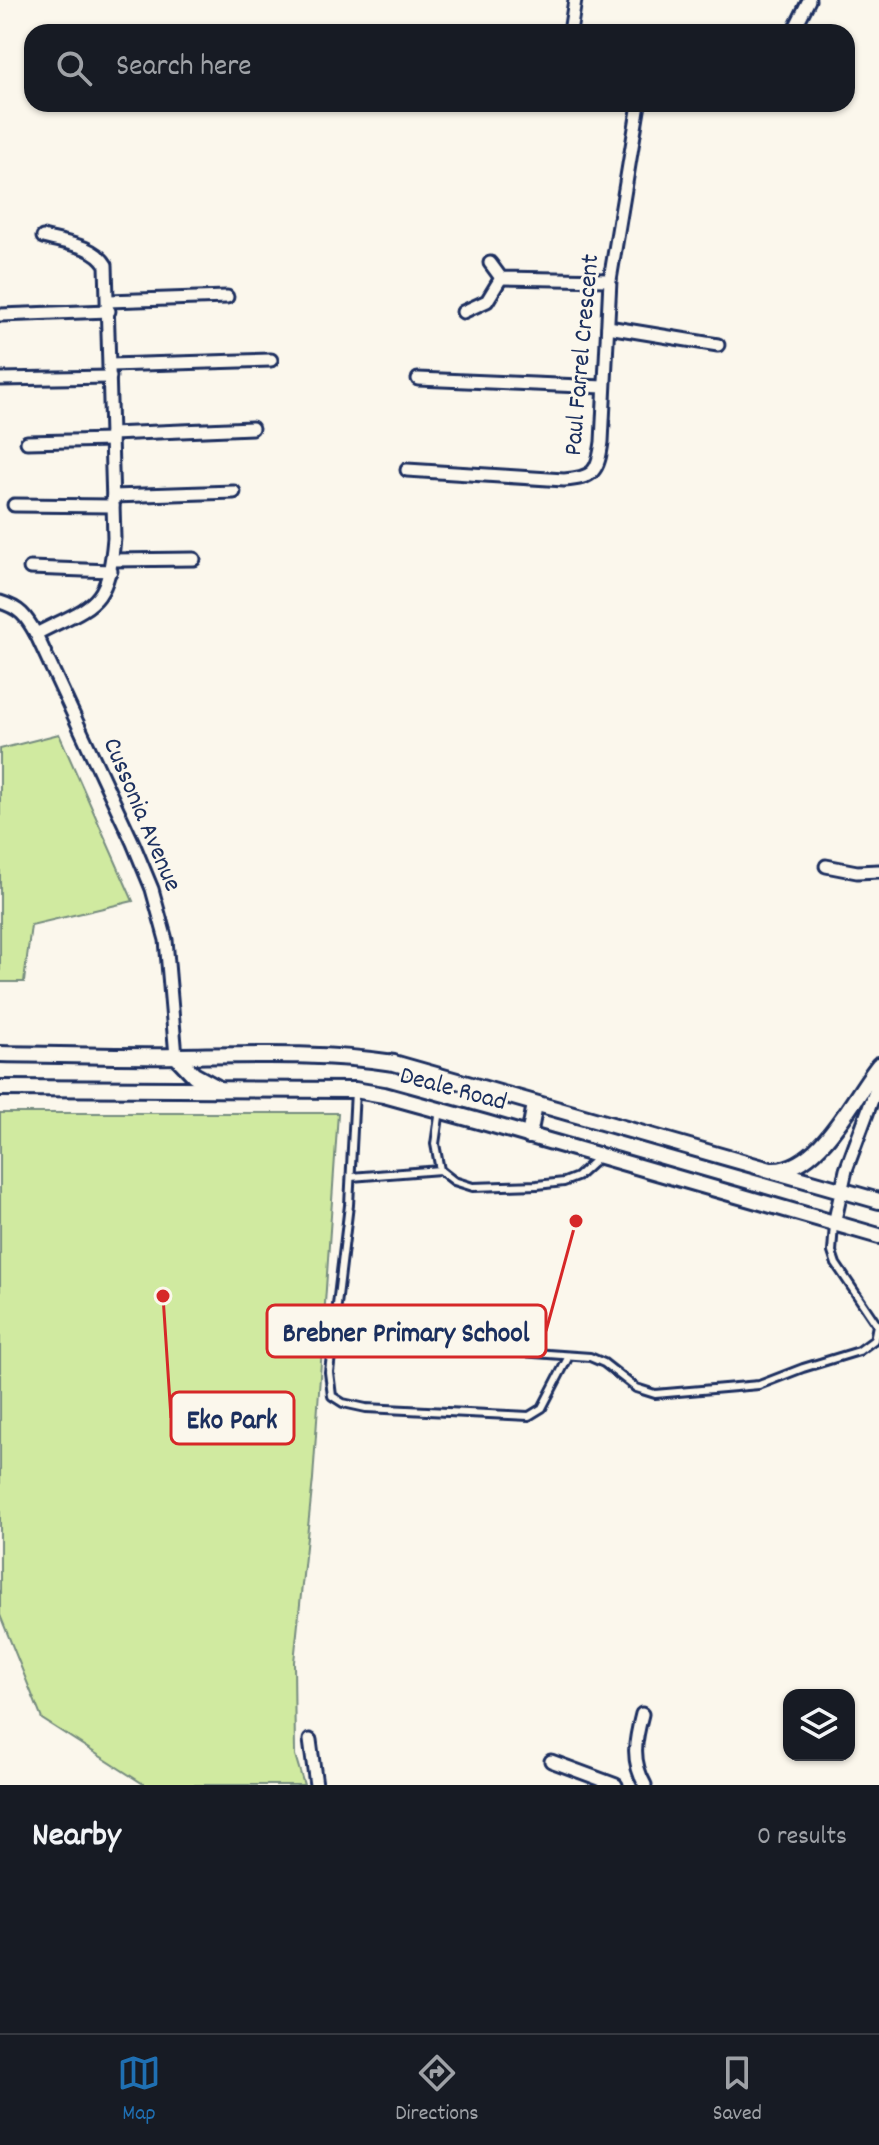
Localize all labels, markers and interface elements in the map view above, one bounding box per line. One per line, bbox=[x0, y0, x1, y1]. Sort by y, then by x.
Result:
search box bbox=[24, 24, 855, 112]
icon: search bbox=[52, 46, 96, 90]
text: Search here bbox=[116, 47, 252, 90]
street label: Paul Farrel Crescent bbox=[556, 252, 610, 457]
street label: Cussonia Avenue bbox=[92, 732, 190, 898]
street label: Deale Road bbox=[395, 1058, 511, 1122]
callout: Brebner Primary School bbox=[267, 1305, 546, 1357]
text: Brebner Primary School bbox=[283, 1316, 530, 1356]
callout: Eko Park bbox=[171, 1392, 294, 1444]
text: Eko Park bbox=[187, 1403, 277, 1443]
map controls bbox=[783, 1689, 855, 1761]
button: layers bbox=[783, 1689, 855, 1761]
text: Nearby bbox=[32, 1813, 121, 1862]
text: 0 results bbox=[757, 1819, 847, 1856]
tab: Map bbox=[117, 2051, 161, 2130]
tab: Directions bbox=[395, 2051, 479, 2130]
tab: Saved bbox=[713, 2051, 762, 2130]

